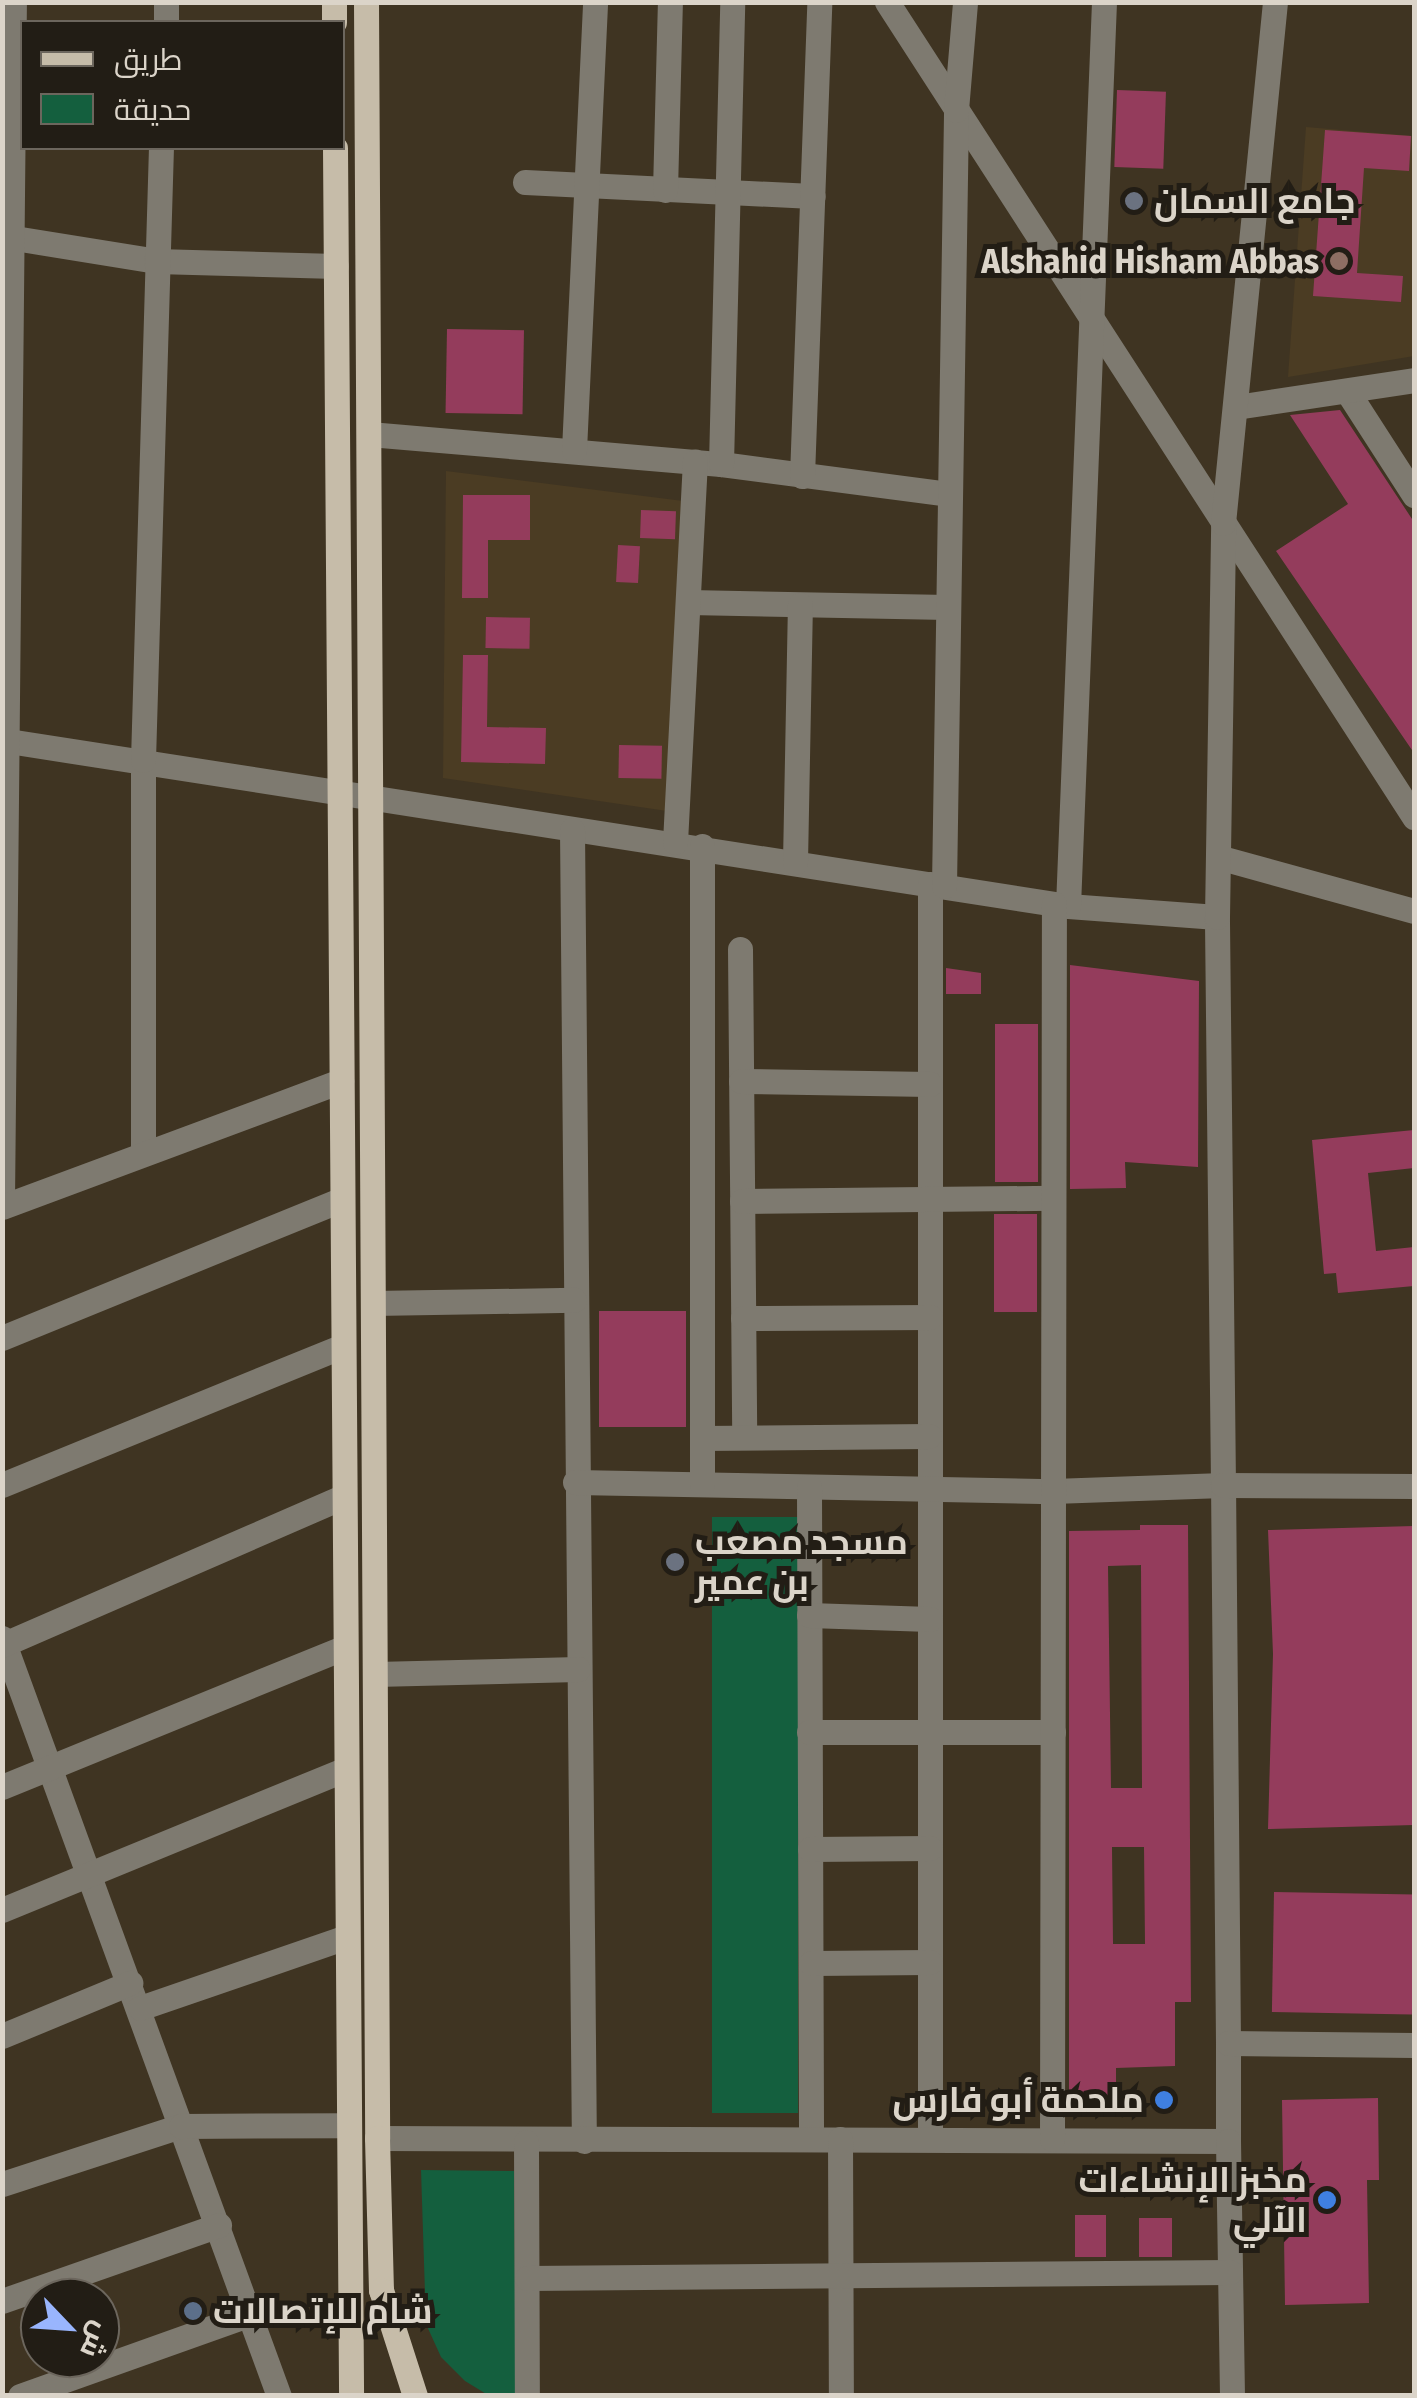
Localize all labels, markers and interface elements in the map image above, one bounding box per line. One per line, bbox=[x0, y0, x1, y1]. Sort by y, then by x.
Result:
legend bbox=[20, 20, 345, 150]
text: طريق bbox=[114, 42, 183, 78]
text: حديقة bbox=[114, 92, 191, 128]
place label: جامع السمان bbox=[1154, 180, 1355, 222]
marker: جامع السمان bbox=[1123, 190, 1145, 212]
place label: Alshahid Hisham Abbas bbox=[981, 240, 1319, 282]
marker: Alshahid Hisham Abbas bbox=[1328, 250, 1350, 272]
place label: مسجد مصعب بن عمير bbox=[695, 1521, 908, 1603]
marker: مسجد مصعب بن عمير bbox=[664, 1551, 686, 1573]
place label: ملحمة أبو فارس bbox=[892, 2079, 1144, 2121]
marker: ملحمة أبو فارس bbox=[1153, 2089, 1175, 2111]
place label: مخبز الإنشاءات الآلي bbox=[1079, 2159, 1307, 2241]
marker: مخبز الإنشاءات الآلي bbox=[1316, 2189, 1338, 2211]
north arrow bbox=[20, 2278, 120, 2378]
place label: شام للإتصالات bbox=[213, 2290, 433, 2332]
marker: شام للإتصالات bbox=[182, 2300, 204, 2322]
text: ش bbox=[73, 2317, 118, 2363]

